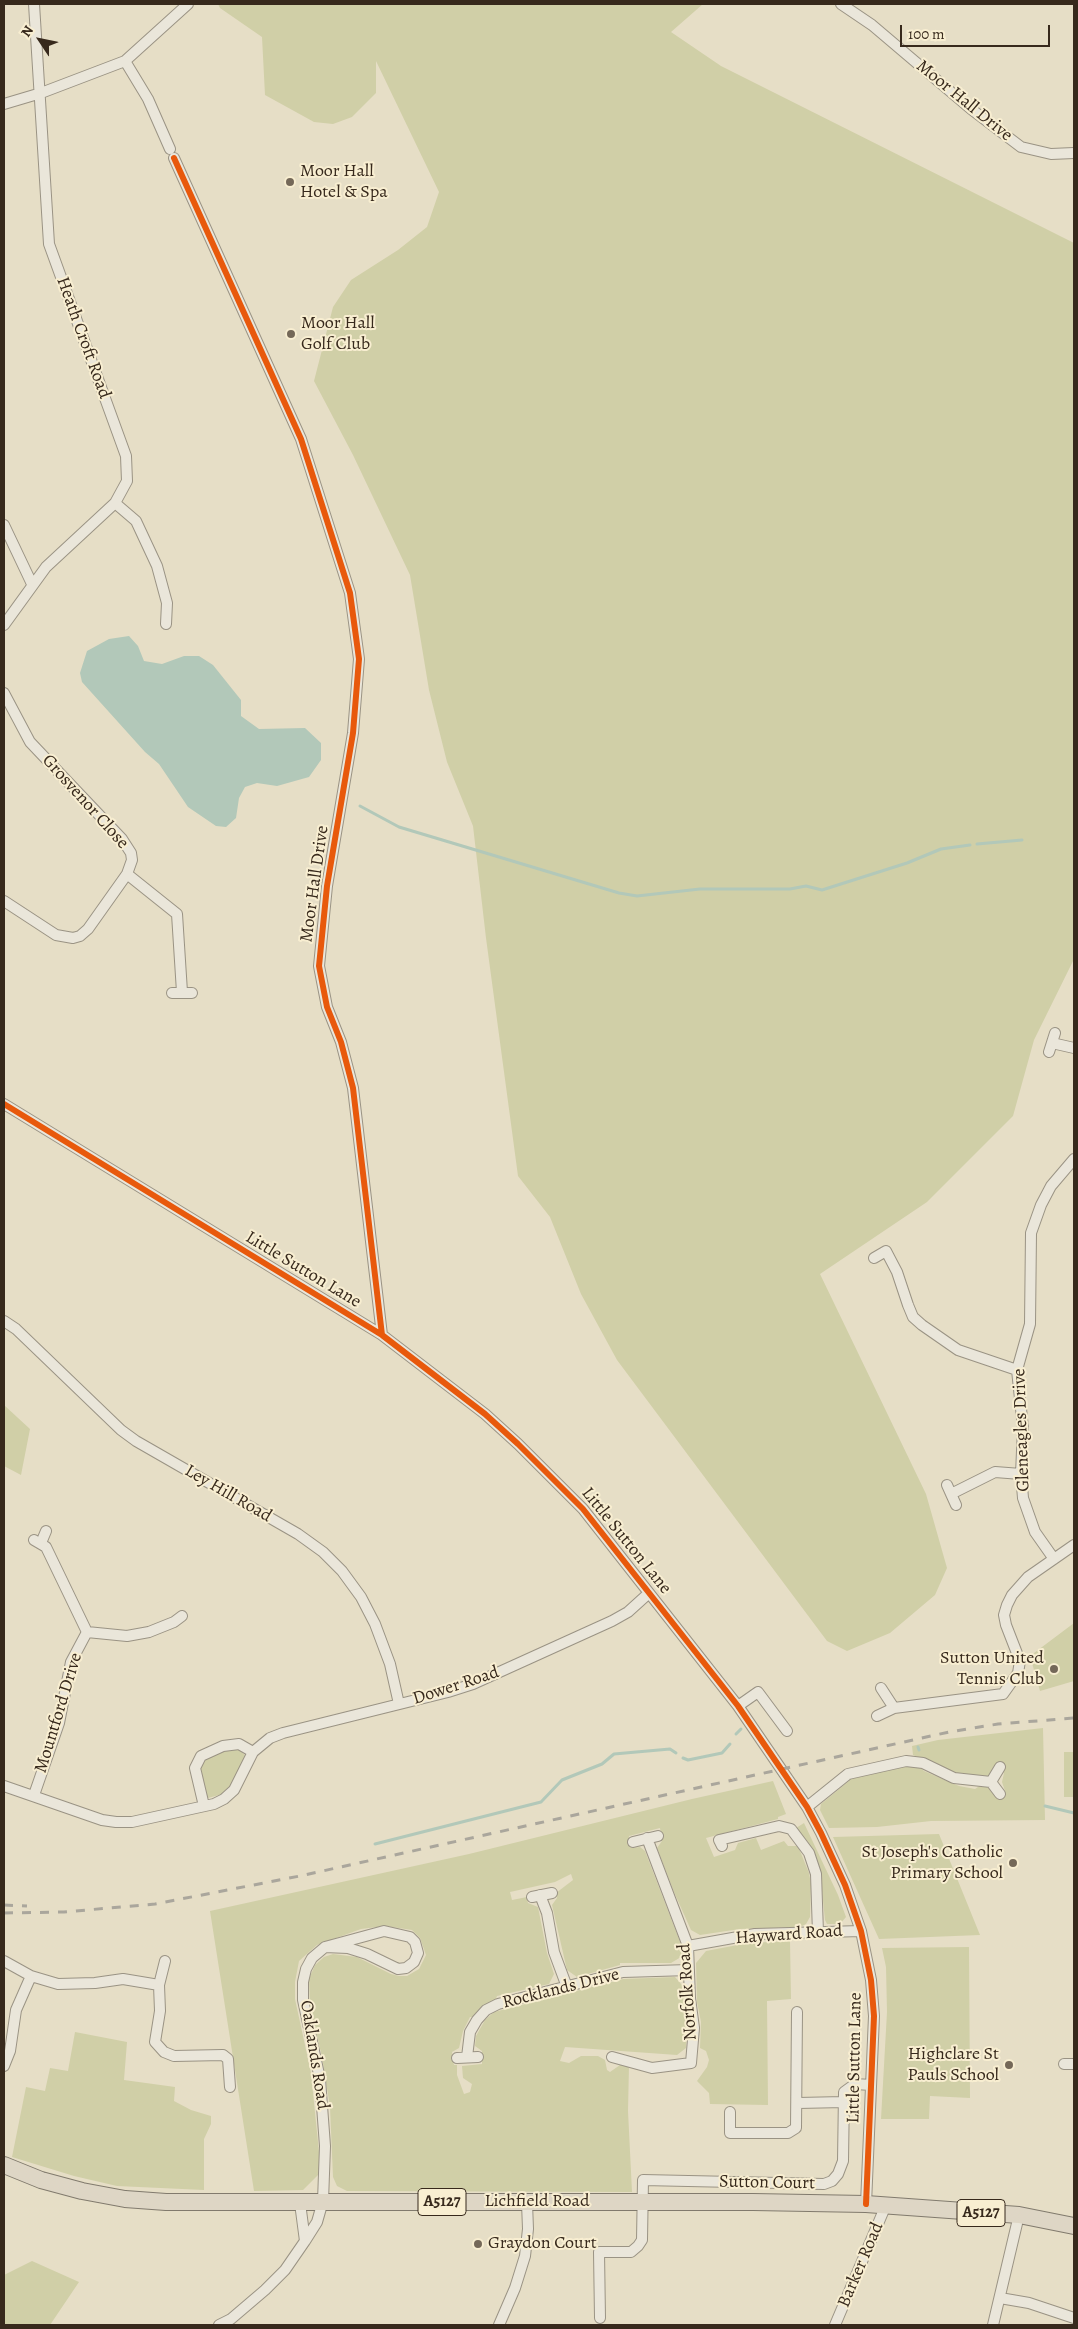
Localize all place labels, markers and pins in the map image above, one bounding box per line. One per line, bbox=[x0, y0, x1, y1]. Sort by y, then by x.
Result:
place label: Moor Hall Hotel & Spa bbox=[300, 161, 388, 203]
marker: Moor Hall Hotel & Spa bbox=[284, 176, 296, 188]
place label: Moor Hall Golf Club bbox=[301, 313, 375, 356]
marker: Moor Hall Golf Club bbox=[285, 328, 297, 340]
place label: Sutton United Tennis Club bbox=[940, 1648, 1044, 1690]
marker: Sutton United Tennis Club bbox=[1048, 1663, 1060, 1675]
place label: St Joseph's Catholic Primary School bbox=[862, 1842, 1003, 1885]
marker: St Joseph's Catholic Primary School bbox=[1007, 1857, 1019, 1869]
place label: Highclare St Pauls School bbox=[907, 2044, 999, 2086]
marker: Highclare St Pauls School bbox=[1003, 2059, 1015, 2071]
place label: Graydon Court bbox=[488, 2233, 597, 2255]
marker: Graydon Court bbox=[472, 2238, 484, 2250]

